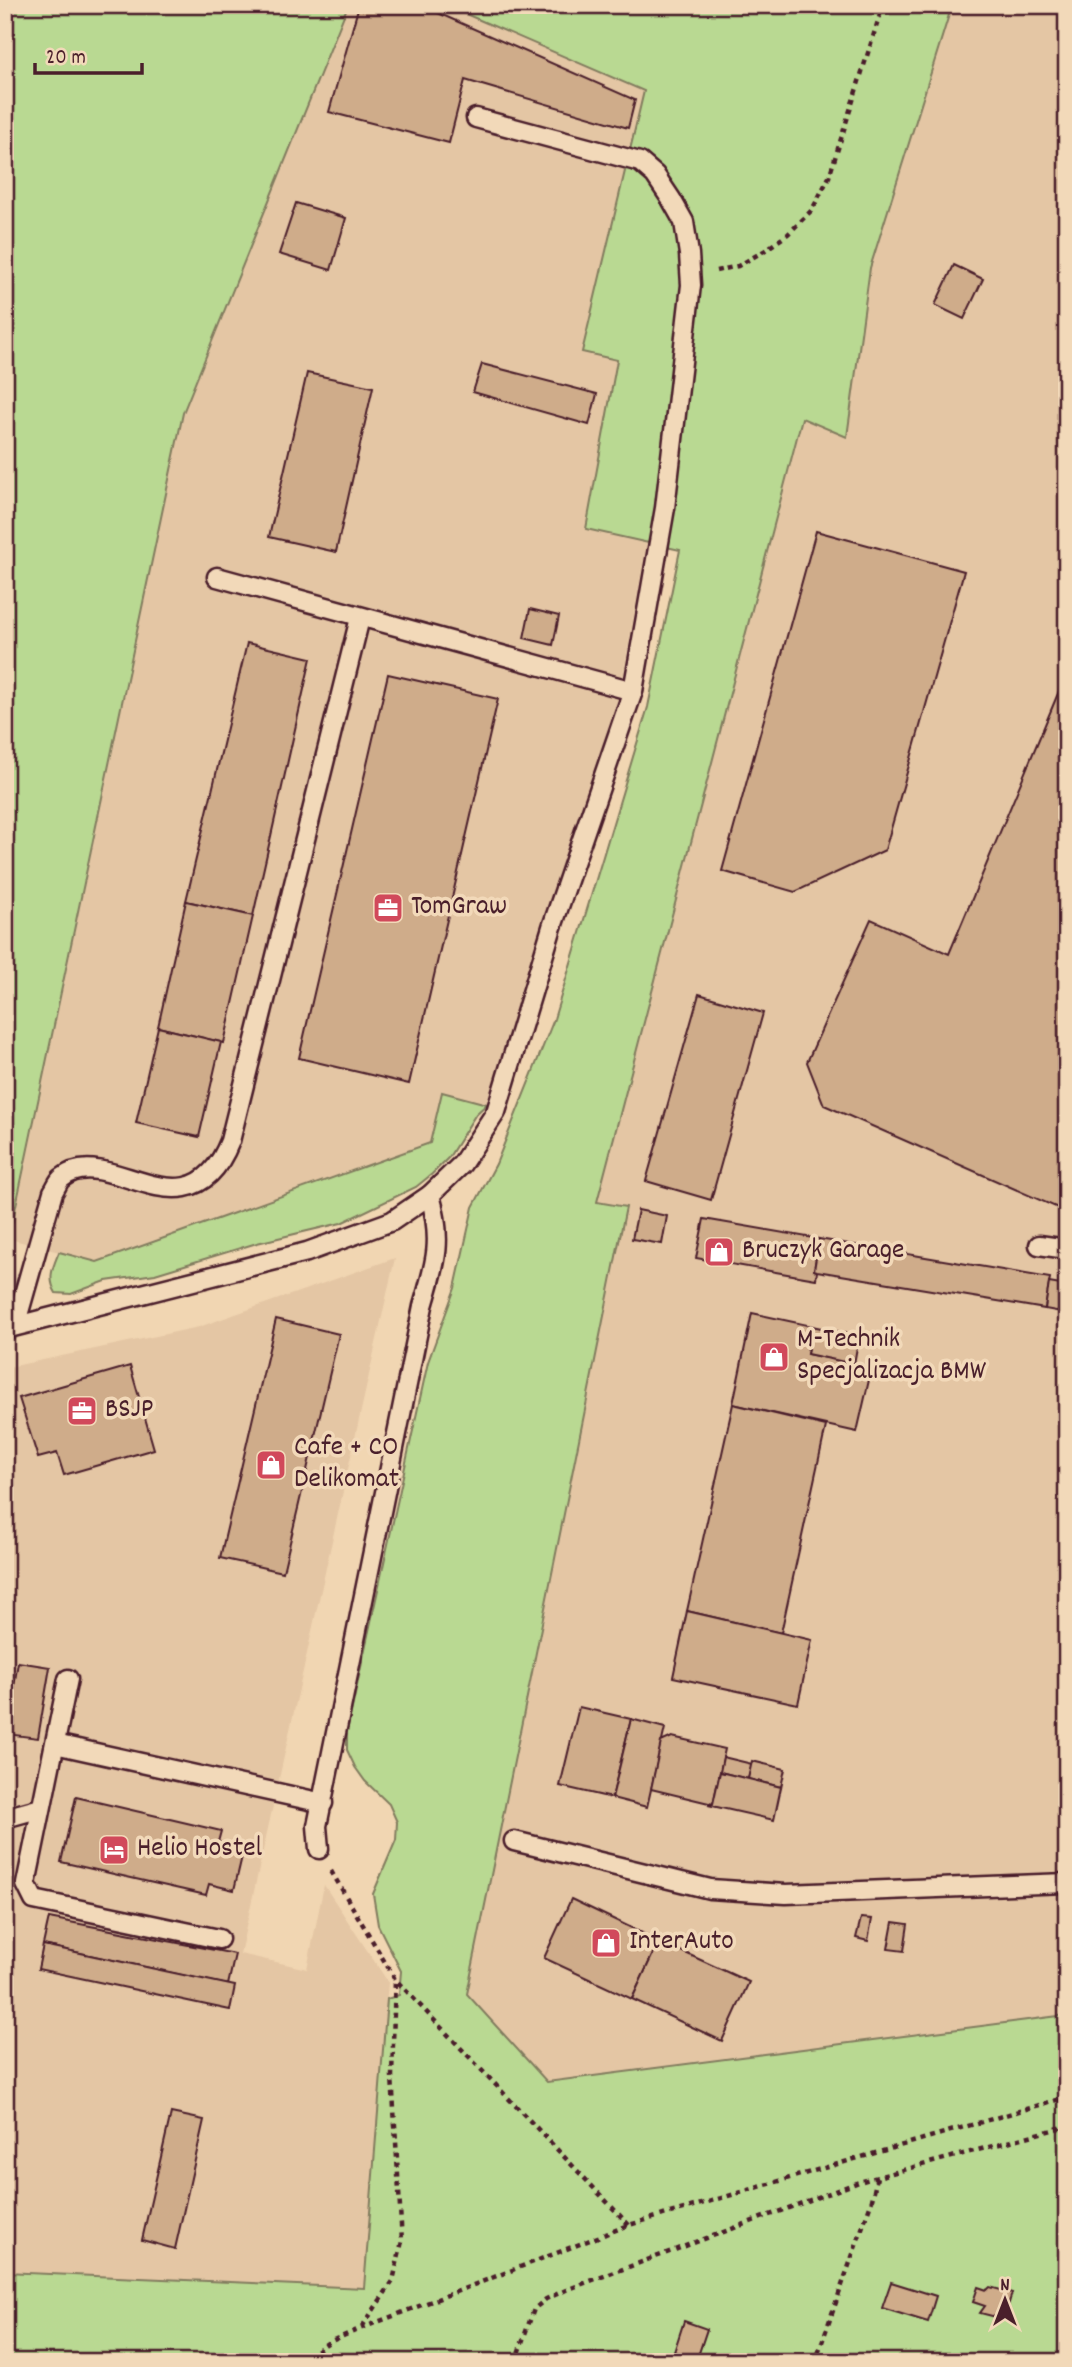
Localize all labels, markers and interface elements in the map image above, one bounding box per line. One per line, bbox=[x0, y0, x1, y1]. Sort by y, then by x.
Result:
scale bar bbox=[35, 32, 142, 76]
text: 20 m bbox=[46, 44, 86, 74]
place label: TomGraw bbox=[411, 888, 507, 928]
office icon: TomGraw bbox=[371, 891, 405, 925]
place label: Bruczyk Garage bbox=[742, 1232, 904, 1272]
shop icon: Bruczyk Garage bbox=[702, 1235, 736, 1269]
place label: M-Technik Specjalizacja BMW bbox=[797, 1321, 987, 1393]
shop icon: M-Technik Specjalizacja BMW bbox=[757, 1340, 791, 1374]
place label: BSJP bbox=[105, 1391, 154, 1431]
office icon: BSJP bbox=[65, 1394, 99, 1428]
place label: Cafe + CO Delikomat bbox=[294, 1429, 399, 1501]
shop icon: Cafe + CO Delikomat bbox=[254, 1448, 288, 1482]
place label: Helio Hostel bbox=[137, 1830, 263, 1870]
hotel icon: Helio Hostel bbox=[97, 1833, 131, 1867]
place label: InterAuto bbox=[629, 1923, 734, 1963]
shop icon: InterAuto bbox=[589, 1926, 623, 1960]
north arrow bbox=[970, 2266, 1040, 2336]
text: N bbox=[1000, 2273, 1010, 2300]

